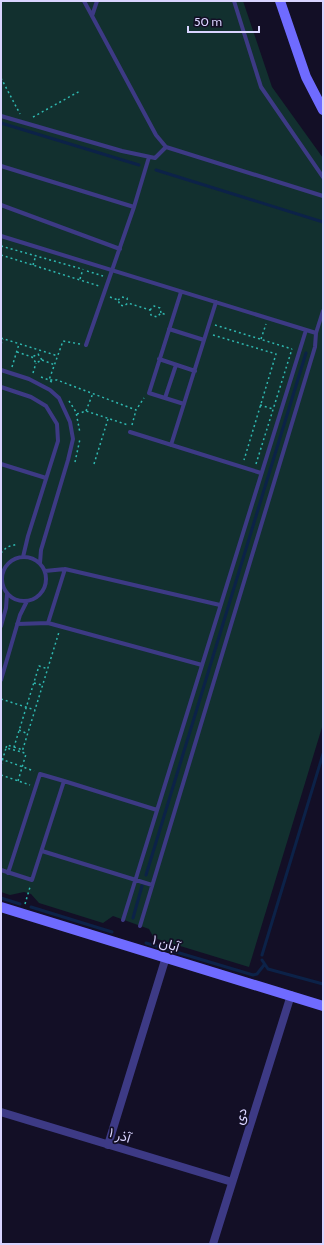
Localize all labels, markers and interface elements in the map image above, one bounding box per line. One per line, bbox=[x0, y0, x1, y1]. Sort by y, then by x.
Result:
scale bar bbox=[188, 8, 259, 34]
text: 50 m bbox=[194, 14, 222, 29]
street label: آبان ۱ bbox=[150, 930, 184, 956]
street label: دی bbox=[229, 1105, 251, 1127]
street label: آذر ۱ bbox=[107, 1123, 135, 1147]

